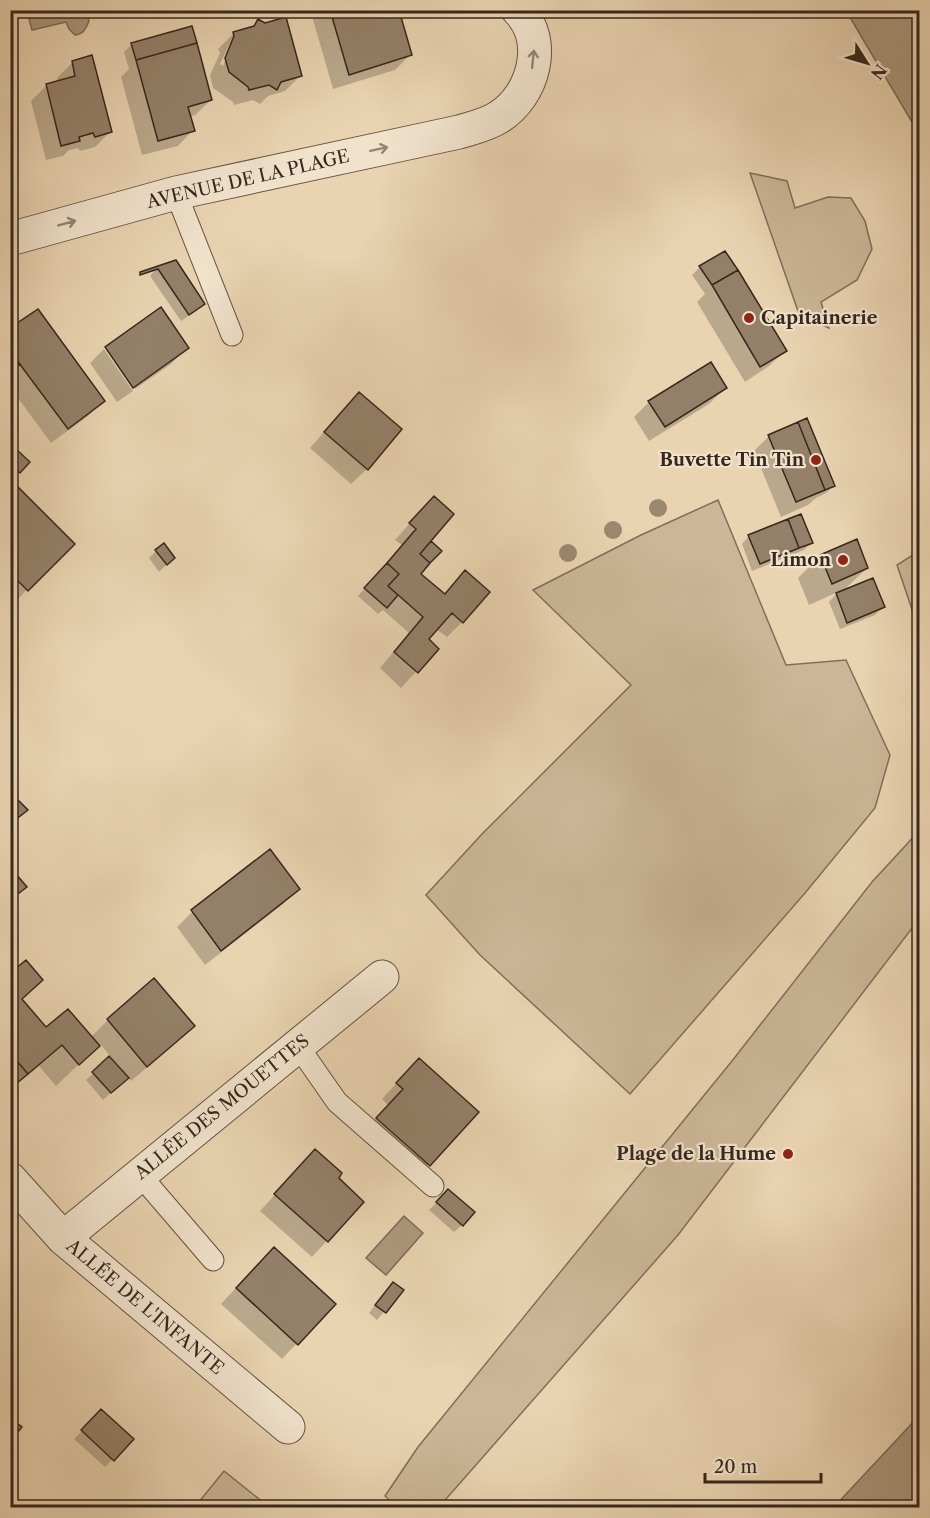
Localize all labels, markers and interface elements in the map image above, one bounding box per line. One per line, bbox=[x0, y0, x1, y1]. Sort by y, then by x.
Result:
north arrow bbox=[837, 33, 897, 93]
one-way arrow bbox=[528, 49, 539, 69]
text: N bbox=[867, 60, 891, 84]
one-way arrow bbox=[369, 143, 388, 154]
street label: AVENUE DE LA PLAGE bbox=[144, 145, 351, 213]
one-way arrow bbox=[57, 217, 76, 228]
place label: Capitainerie bbox=[761, 307, 878, 329]
marker: Capitainerie bbox=[742, 311, 756, 325]
place label: Buvette Tin Tin bbox=[660, 449, 805, 471]
marker: Buvette Tin Tin bbox=[809, 453, 823, 467]
place label: Limon bbox=[770, 549, 832, 571]
marker: Limon bbox=[836, 553, 850, 567]
street label: ALLÉE DES MOUETTES bbox=[129, 1029, 314, 1185]
place label: Plage de la Hume bbox=[616, 1143, 776, 1165]
marker: Plage de la Hume bbox=[781, 1147, 795, 1161]
street label: ALLÉE DE L'INFANTE bbox=[61, 1233, 229, 1379]
scale bar bbox=[705, 1446, 820, 1484]
text: 20 m bbox=[714, 1456, 758, 1478]

